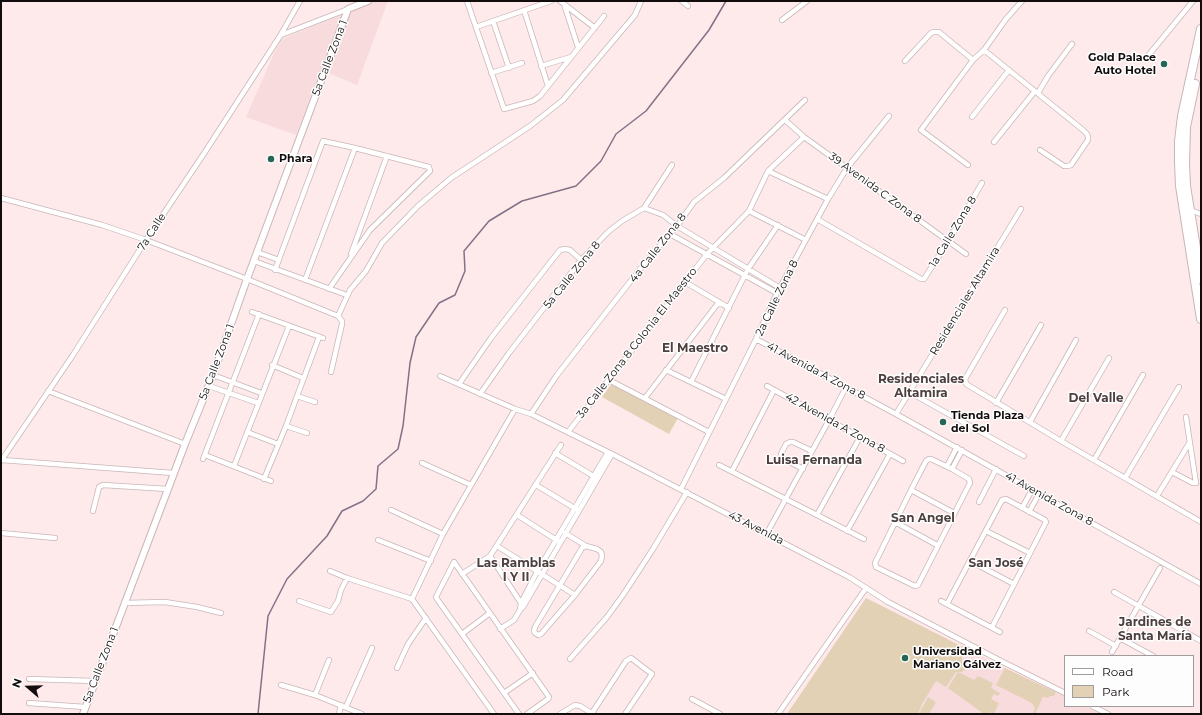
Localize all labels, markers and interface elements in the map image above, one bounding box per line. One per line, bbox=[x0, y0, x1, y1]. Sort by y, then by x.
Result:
street label: 5a Calle Zona 1 bbox=[310, 18, 350, 98]
place label: Gold Palace Auto Hotel bbox=[1088, 51, 1156, 77]
marker: Gold Palace Auto Hotel bbox=[1159, 59, 1169, 69]
street label: 39 Avenida C Zona 8 bbox=[826, 150, 924, 226]
place label: Phara bbox=[279, 152, 313, 166]
marker: Phara bbox=[266, 154, 276, 164]
street label: 1a Calle Zona 8 bbox=[927, 194, 979, 270]
street label: 7a Calle bbox=[135, 211, 169, 253]
street label: 4a Calle Zona 8 bbox=[627, 211, 689, 285]
street label: 5a Calle Zona 8 bbox=[541, 239, 603, 311]
street label: Residenciales Altamira bbox=[927, 244, 1003, 358]
street label: 2a Calle Zona 8 bbox=[753, 258, 801, 338]
street label: 3a Calle Zona 8 Colonia El Maestro bbox=[574, 265, 700, 421]
street label: 5a Calle Zona 1 bbox=[197, 322, 237, 402]
street label: 41 Avenida A Zona 8 bbox=[765, 339, 867, 403]
district label: El Maestro bbox=[662, 341, 728, 355]
district label: Residenciales Altamira bbox=[878, 372, 964, 400]
street label: 42 Avenida A Zona 8 bbox=[783, 390, 887, 456]
district label: Del Valle bbox=[1069, 391, 1123, 405]
place label: Tienda Plaza del Sol bbox=[951, 409, 1024, 435]
marker: Tienda Plaza del Sol bbox=[938, 417, 948, 427]
district label: Luisa Fernanda bbox=[766, 453, 862, 467]
street label: 41 Avenida Zona 8 bbox=[1003, 469, 1095, 529]
street label: 43 Avenida bbox=[726, 508, 786, 548]
district label: San Angel bbox=[891, 511, 955, 525]
district label: Las Ramblas I Y II bbox=[477, 556, 555, 584]
district label: San José bbox=[968, 556, 1024, 570]
district label: Jardines de Santa María bbox=[1118, 615, 1192, 643]
street label: 5a Calle Zona 1 bbox=[81, 625, 121, 705]
place label: Universidad Mariano Gálvez bbox=[913, 645, 1001, 671]
marker: Universidad Mariano Gálvez bbox=[900, 653, 910, 663]
legend bbox=[1064, 655, 1194, 707]
text: Road bbox=[1102, 664, 1133, 679]
north arrow bbox=[8, 667, 48, 707]
text: N bbox=[9, 676, 25, 689]
text: Park bbox=[1102, 684, 1129, 699]

